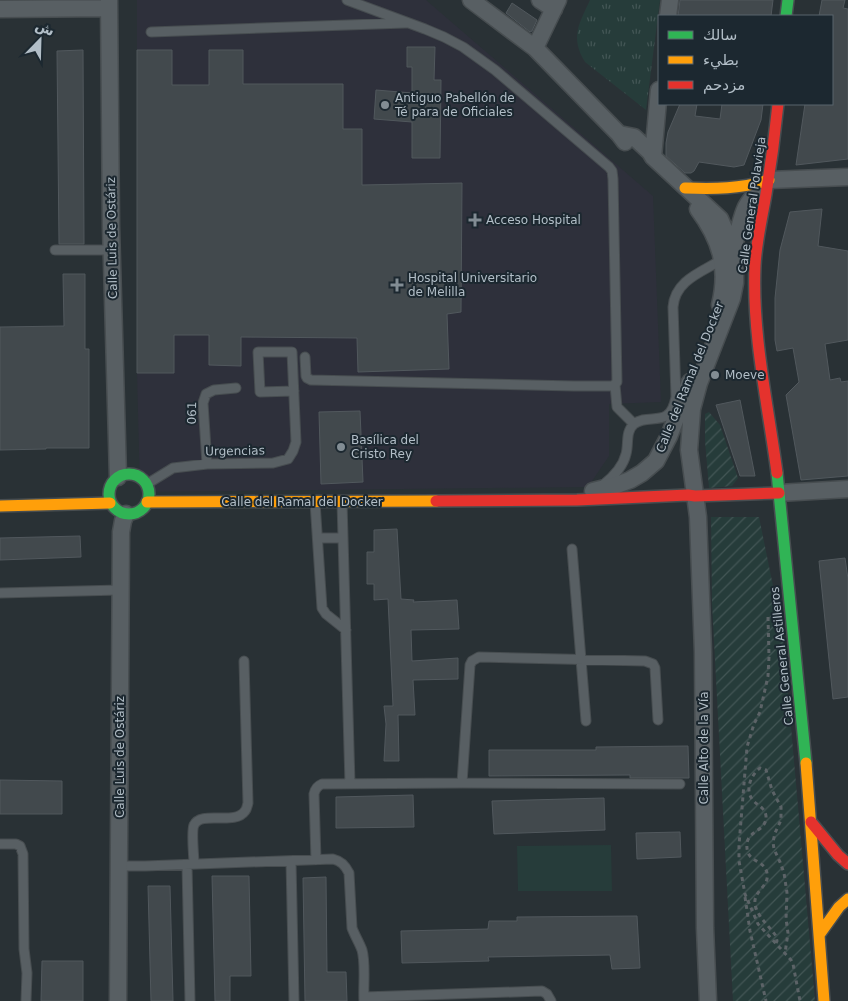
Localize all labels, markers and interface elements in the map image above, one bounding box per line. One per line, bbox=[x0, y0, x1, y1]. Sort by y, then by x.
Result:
north arrow bbox=[15, 15, 65, 65]
legend bbox=[658, 15, 833, 105]
text: ش bbox=[33, 17, 57, 39]
text: سالك bbox=[703, 26, 737, 44]
text: بطيء bbox=[703, 51, 739, 70]
text: مزدحم bbox=[703, 76, 745, 94]
place label: Antiguo Pabellón de Té para de Oficiales bbox=[394, 91, 515, 119]
marker: Antiguo Pabellón de Té para de Oficiales bbox=[379, 99, 391, 111]
street label: Calle General Polavieja bbox=[735, 136, 769, 274]
street label: Calle Luis de Ostáriz bbox=[104, 177, 120, 299]
marker: Acceso Hospital bbox=[468, 213, 482, 227]
place label: Acceso Hospital bbox=[486, 213, 581, 227]
place label: Hospital Universitario de Melilla bbox=[408, 271, 537, 299]
marker: Hospital Universitario de Melilla bbox=[390, 278, 404, 292]
street label: Calle del Ramal del Docker bbox=[653, 299, 727, 455]
place label: Moeve bbox=[725, 368, 765, 382]
marker: Moeve bbox=[709, 369, 721, 381]
street label: 061 bbox=[185, 401, 199, 425]
place label: Basílica del Cristo Rey bbox=[351, 433, 419, 461]
marker: Basílica del Cristo Rey bbox=[335, 441, 347, 453]
street label: Urgencias bbox=[205, 443, 265, 459]
street label: Calle del Ramal del Docker bbox=[221, 495, 383, 509]
street label: Calle General Astilleros bbox=[768, 586, 796, 726]
street label: Calle Alto de la Vía bbox=[697, 691, 711, 805]
street label: Calle Luis de Ostáriz bbox=[113, 696, 127, 818]

